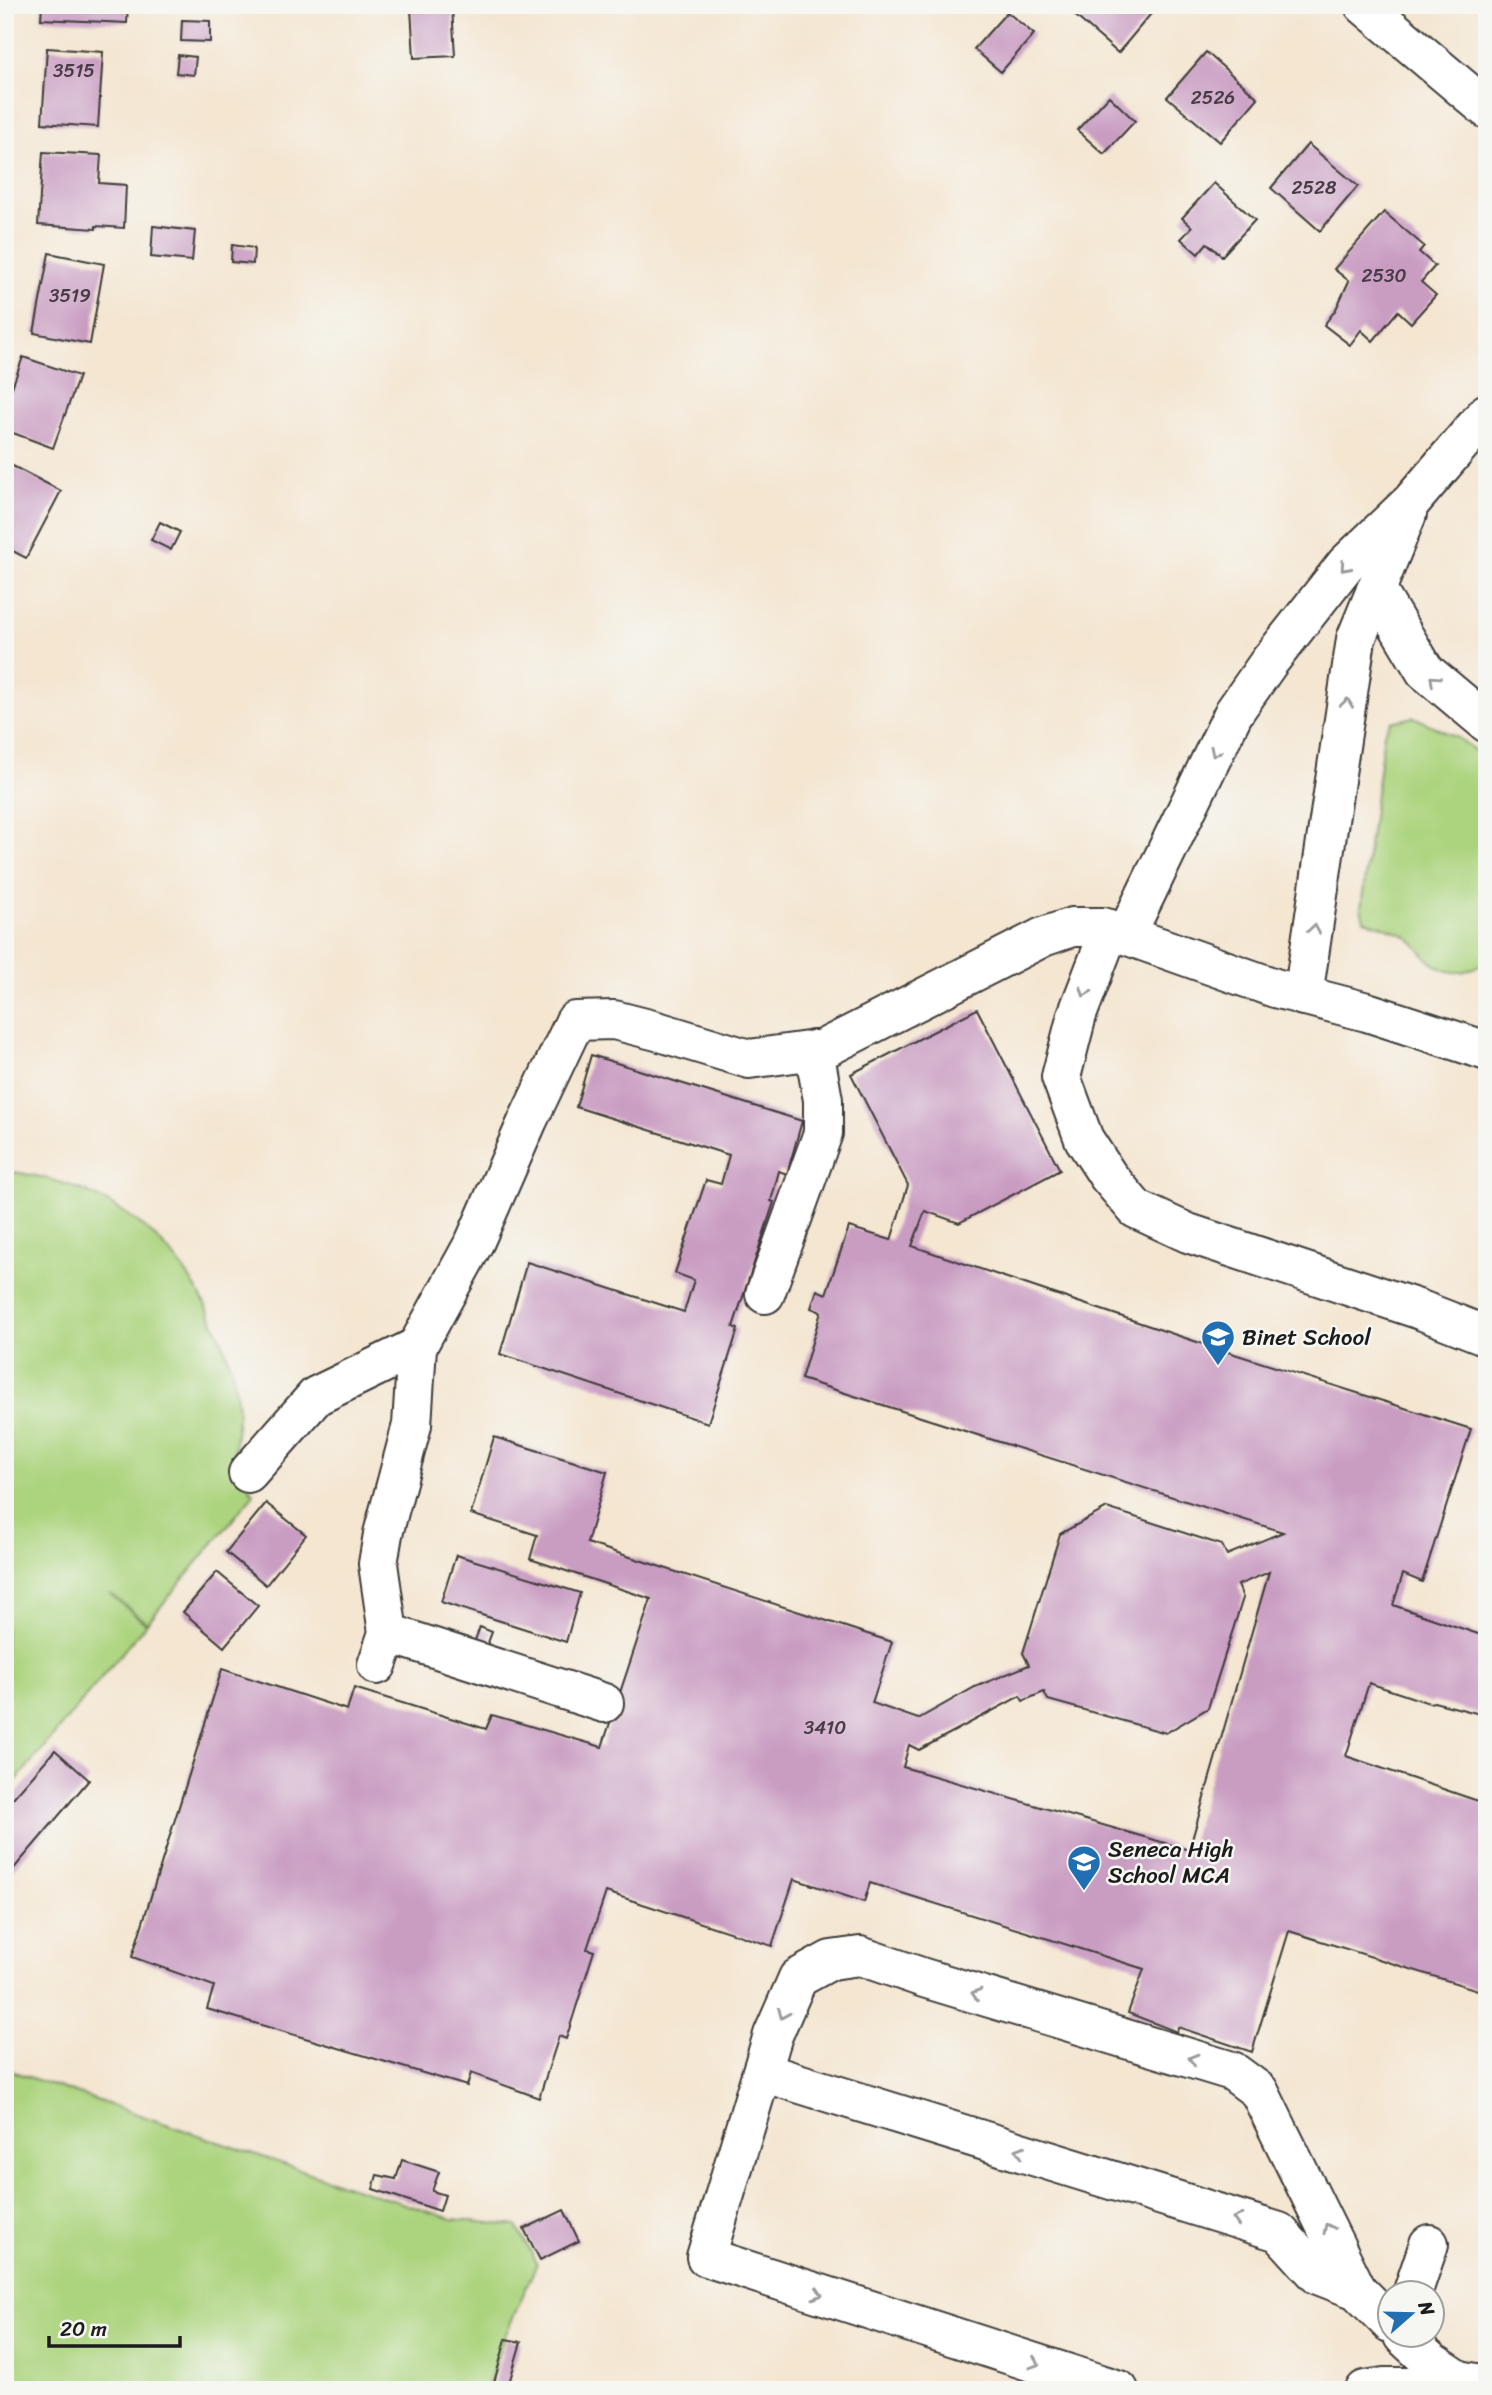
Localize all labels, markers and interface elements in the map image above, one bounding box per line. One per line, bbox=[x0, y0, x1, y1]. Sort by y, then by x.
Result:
house number: 3515 bbox=[53, 54, 95, 87]
house number: 2526 bbox=[1191, 81, 1235, 114]
house number: 2528 bbox=[1292, 171, 1337, 204]
house number: 2530 bbox=[1361, 259, 1407, 292]
house number: 3519 bbox=[49, 279, 91, 312]
one-way arrow bbox=[1341, 559, 1353, 572]
one-way arrow bbox=[1429, 675, 1442, 688]
one-way arrow bbox=[1339, 698, 1354, 709]
one-way arrow bbox=[1209, 745, 1223, 758]
one-way arrow bbox=[1306, 923, 1321, 934]
one-way arrow bbox=[1080, 986, 1094, 998]
place label: Binet School bbox=[1242, 1317, 1371, 1358]
school or university icon: Binet School bbox=[1199, 1318, 1237, 1367]
house number: 3410 bbox=[804, 1711, 846, 1744]
place label: Seneca High School MCA bbox=[1108, 1829, 1234, 1896]
school or university icon: Seneca High School MCA bbox=[1065, 1843, 1103, 1892]
one-way arrow bbox=[970, 1987, 982, 2002]
one-way arrow bbox=[777, 2007, 791, 2019]
one-way arrow bbox=[1188, 2053, 1200, 2068]
one-way arrow bbox=[1014, 2145, 1027, 2159]
one-way arrow bbox=[1232, 2213, 1244, 2227]
one-way arrow bbox=[1322, 2223, 1336, 2236]
north arrow bbox=[1376, 2280, 1446, 2350]
one-way arrow bbox=[811, 2286, 824, 2300]
text: N bbox=[1408, 2296, 1445, 2321]
scale bar bbox=[49, 2304, 180, 2348]
text: 20 m bbox=[60, 2310, 107, 2348]
one-way arrow bbox=[1028, 2355, 1040, 2369]

